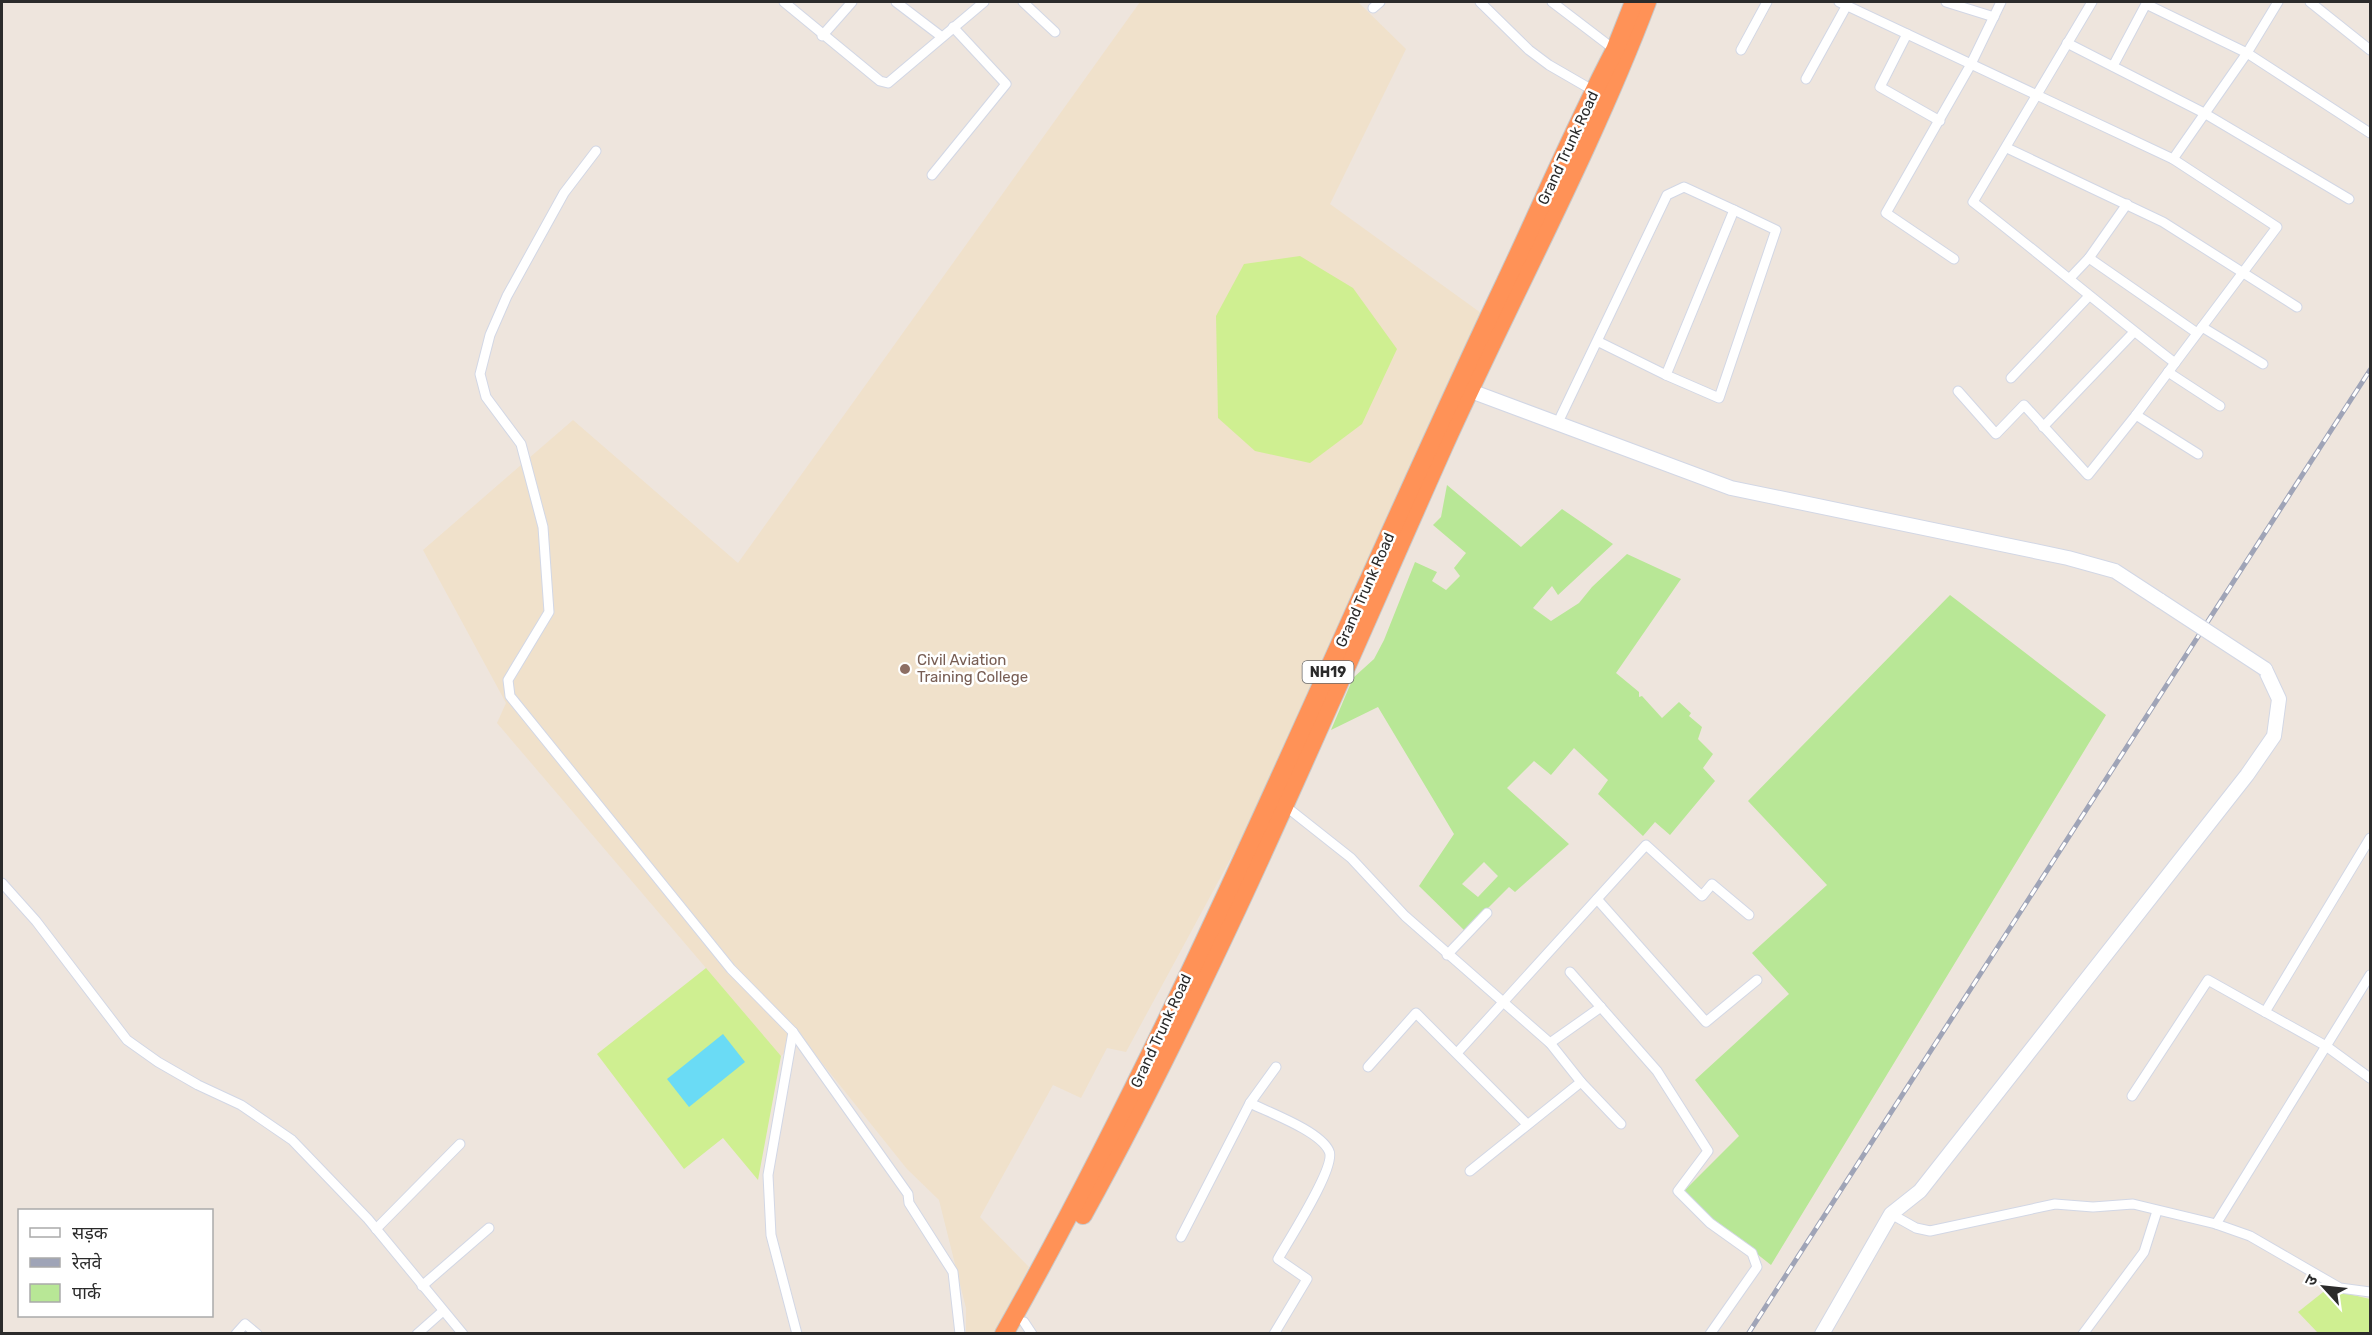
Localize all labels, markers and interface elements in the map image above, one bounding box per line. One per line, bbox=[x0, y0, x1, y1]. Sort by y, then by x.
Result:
street label: Grand Trunk Road bbox=[1534, 88, 1602, 208]
street label: Grand Trunk Road bbox=[1332, 530, 1398, 650]
place label: Civil Aviation Training College bbox=[917, 651, 1028, 686]
road number: NH19 bbox=[1302, 661, 1354, 683]
marker: Civil Aviation Training College bbox=[898, 662, 912, 676]
street label: Grand Trunk Road bbox=[1127, 971, 1195, 1091]
legend bbox=[18, 1209, 213, 1317]
text: सड़क bbox=[72, 1222, 109, 1244]
text: रेलवे bbox=[71, 1252, 103, 1274]
north arrow bbox=[2294, 1257, 2354, 1317]
text: उ bbox=[2300, 1271, 2322, 1289]
text: पार्क bbox=[72, 1282, 102, 1304]

